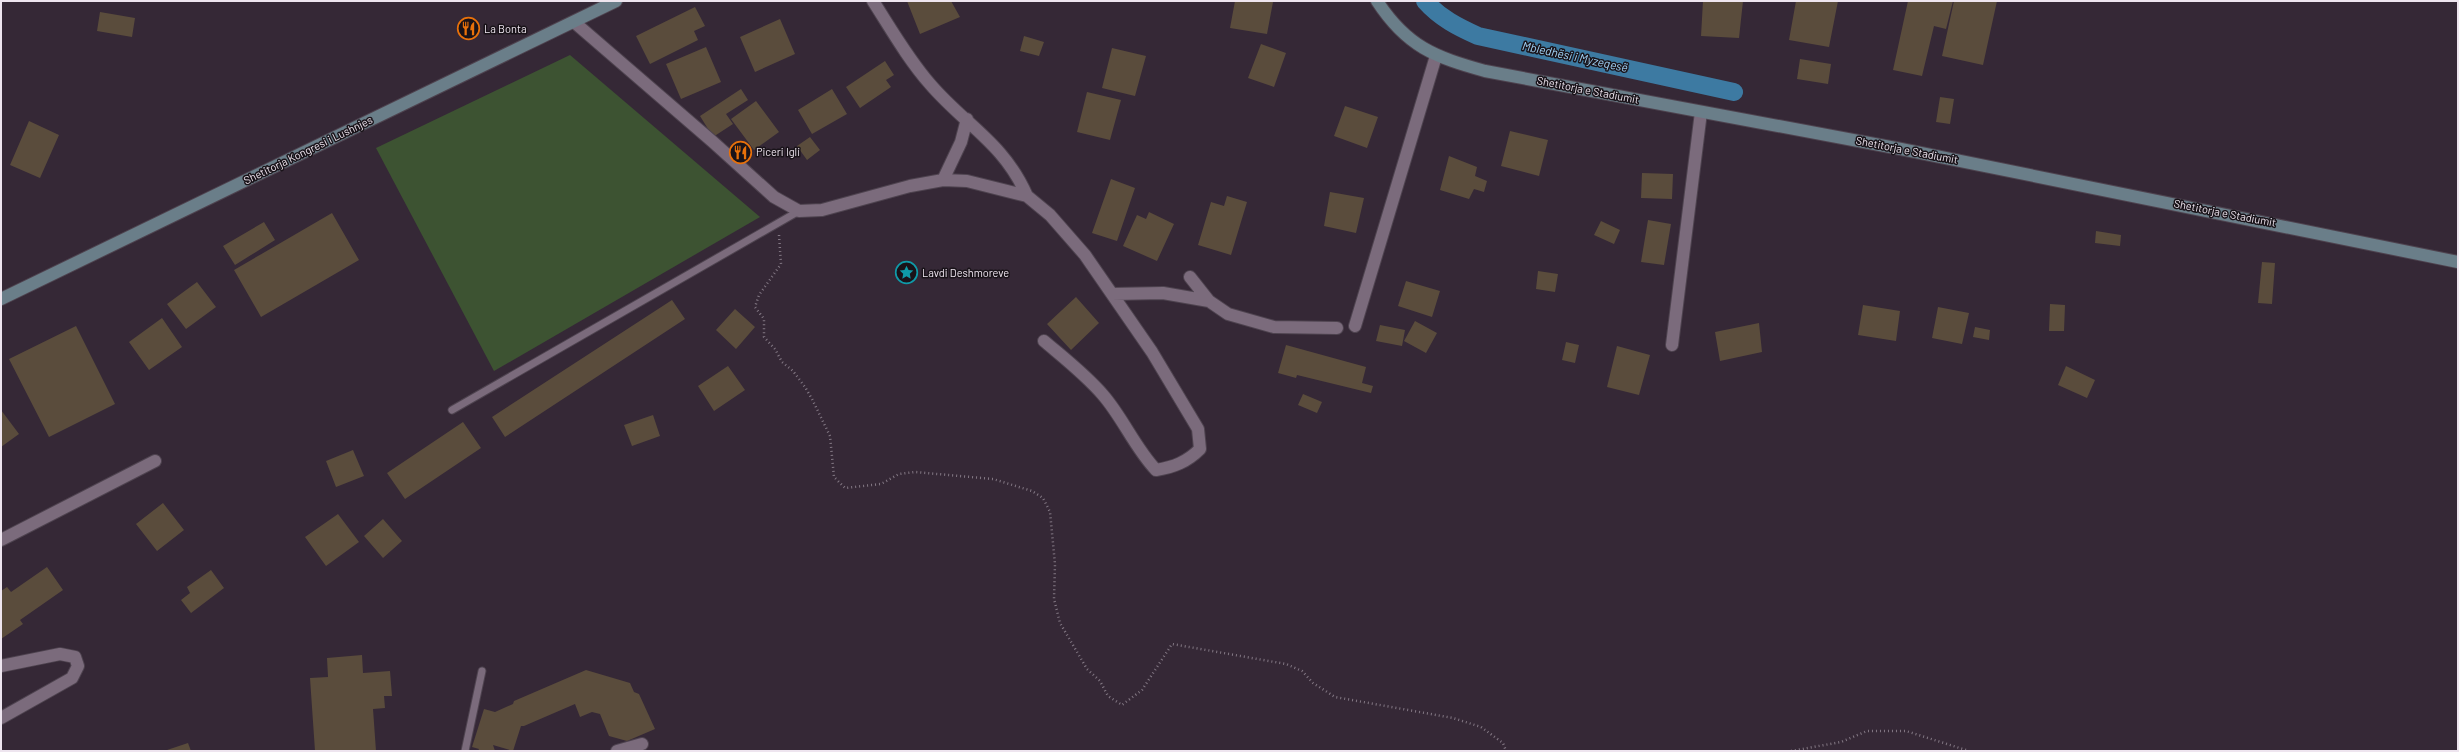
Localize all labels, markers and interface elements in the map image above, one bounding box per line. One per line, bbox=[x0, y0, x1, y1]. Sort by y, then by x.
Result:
restaurant icon: La Bonta bbox=[456, 16, 482, 42]
place label: La Bonta bbox=[484, 22, 527, 35]
water label: Mbledhësi i Myzeqesë bbox=[1521, 38, 1629, 74]
street label: Shetitorja e Stadiumit bbox=[1536, 73, 1640, 106]
street label: Shetitorja Kongresi i Lushnjes bbox=[241, 113, 374, 186]
street label: Shetitorja e Stadiumit bbox=[1855, 133, 1959, 166]
restaurant icon: Piceri Igli bbox=[727, 139, 753, 165]
place label: Piceri Igli bbox=[756, 145, 800, 158]
street label: Shetitorja e Stadiumit bbox=[2173, 196, 2277, 229]
place icon: Lavdi Deshmoreve bbox=[894, 260, 920, 286]
place label: Lavdi Deshmoreve bbox=[922, 266, 1009, 279]

